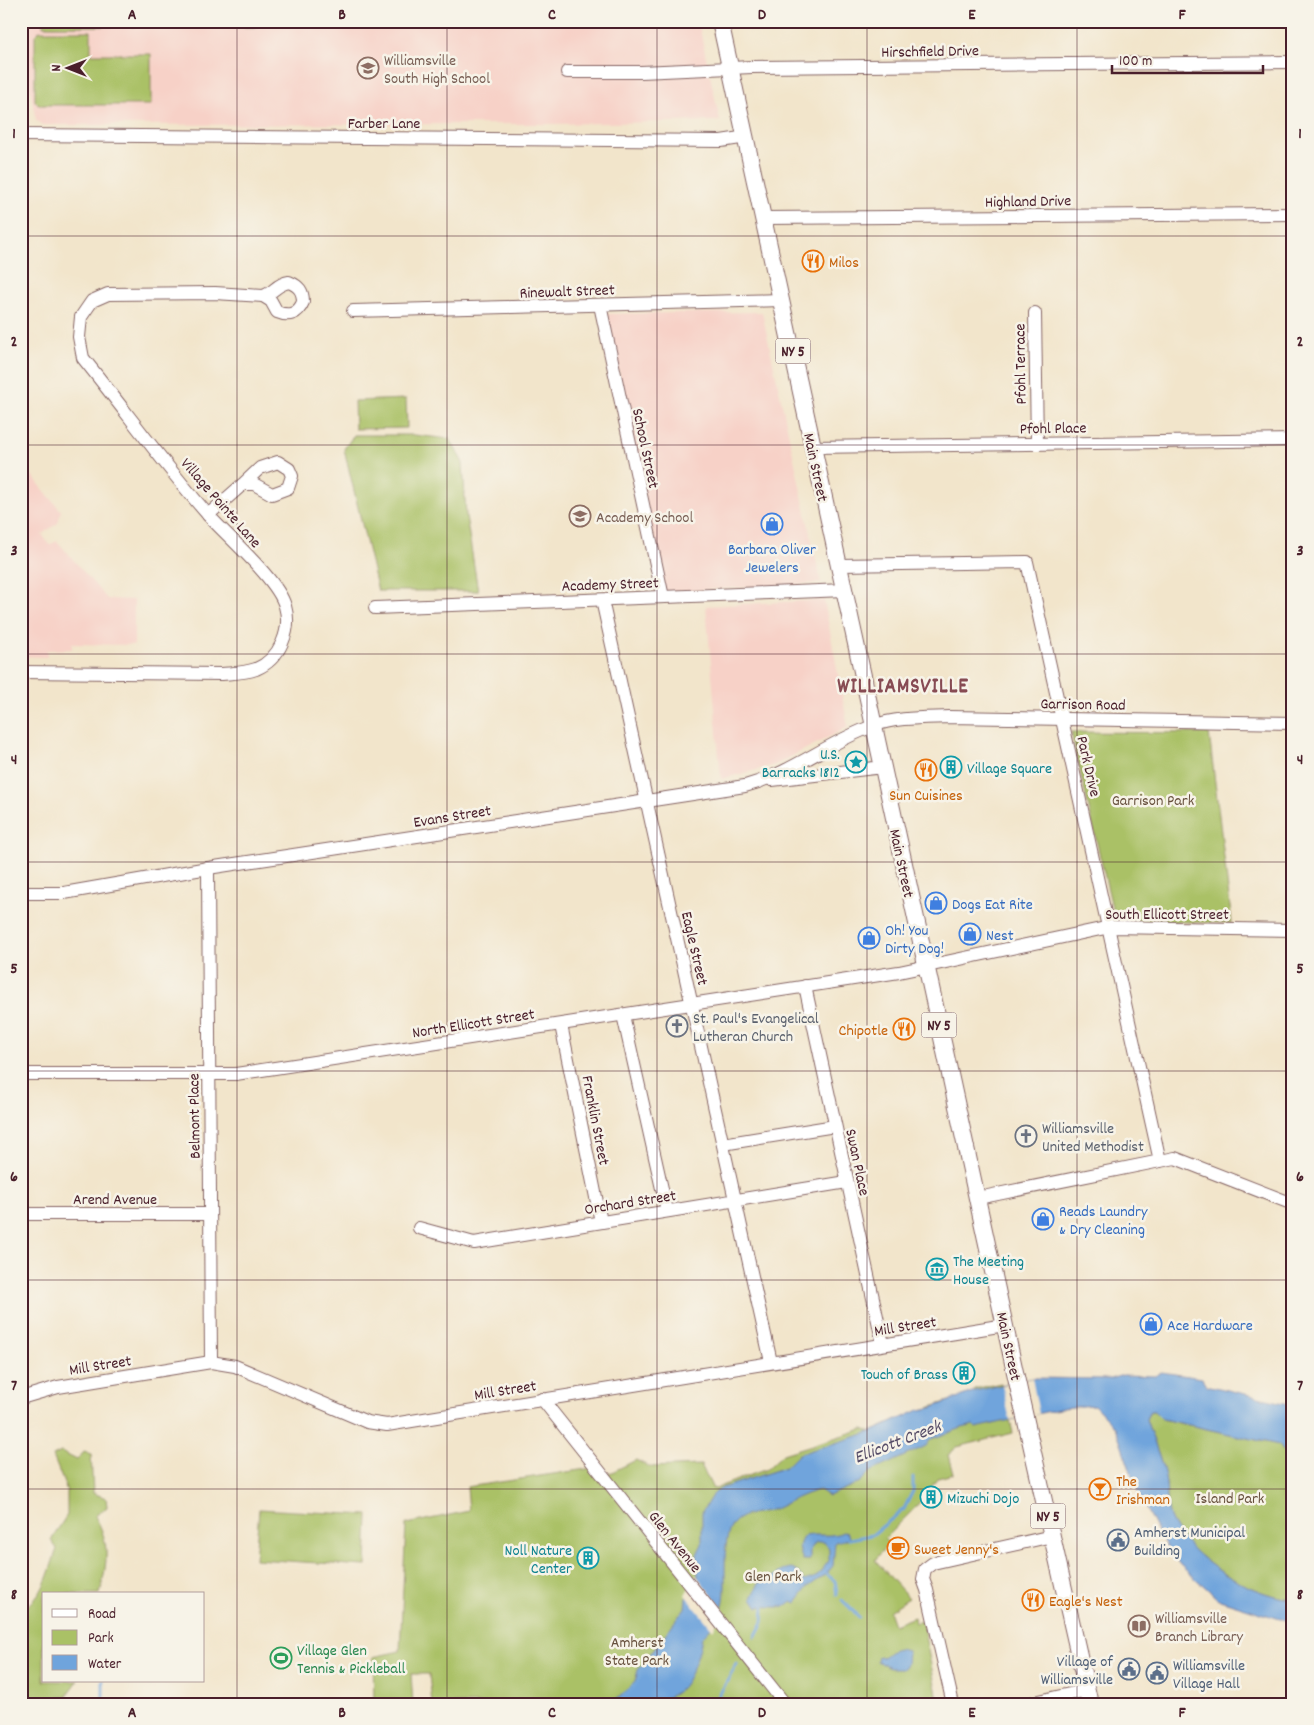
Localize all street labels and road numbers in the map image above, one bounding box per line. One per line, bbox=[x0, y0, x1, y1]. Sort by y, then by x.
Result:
street label: Hirschfield Drive bbox=[881, 40, 979, 65]
street label: Farber Lane bbox=[348, 113, 420, 136]
street label: Highland Drive bbox=[985, 190, 1071, 215]
street label: Rinewalt Street bbox=[519, 279, 615, 306]
street label: Pfohl Terrace bbox=[1009, 323, 1034, 405]
road number: NY 5 bbox=[776, 338, 810, 364]
street label: School Street bbox=[625, 406, 664, 491]
street label: Pfohl Place bbox=[1019, 417, 1087, 442]
street label: Main Street bbox=[796, 431, 833, 504]
street label: Village Pointe Lane bbox=[174, 453, 266, 554]
street label: Academy Street bbox=[561, 572, 659, 599]
street label: Garrison Road bbox=[1040, 693, 1126, 718]
street label: Park Drive bbox=[1069, 734, 1106, 799]
street label: Evans Street bbox=[412, 800, 493, 835]
street label: Main Street bbox=[882, 827, 919, 900]
street label: South Ellicott Street bbox=[1105, 904, 1229, 927]
street label: Eagle Street bbox=[674, 909, 713, 988]
street label: North Ellicott Street bbox=[411, 1003, 536, 1045]
road number: NY 5 bbox=[922, 1012, 956, 1038]
street label: Belmont Place bbox=[183, 1073, 208, 1159]
street label: Franklin Street bbox=[575, 1074, 615, 1168]
street label: Swan Place bbox=[838, 1127, 875, 1198]
street label: Orchard Street bbox=[583, 1185, 678, 1222]
street label: Arend Avenue bbox=[73, 1189, 157, 1212]
street label: Main Street bbox=[989, 1310, 1026, 1383]
street label: Mill Street bbox=[873, 1311, 938, 1344]
street label: Mill Street bbox=[68, 1350, 133, 1383]
street label: Mill Street bbox=[473, 1375, 538, 1408]
road number: NY 5 bbox=[1030, 1504, 1066, 1528]
street label: Glen Avenue bbox=[642, 1507, 706, 1578]

